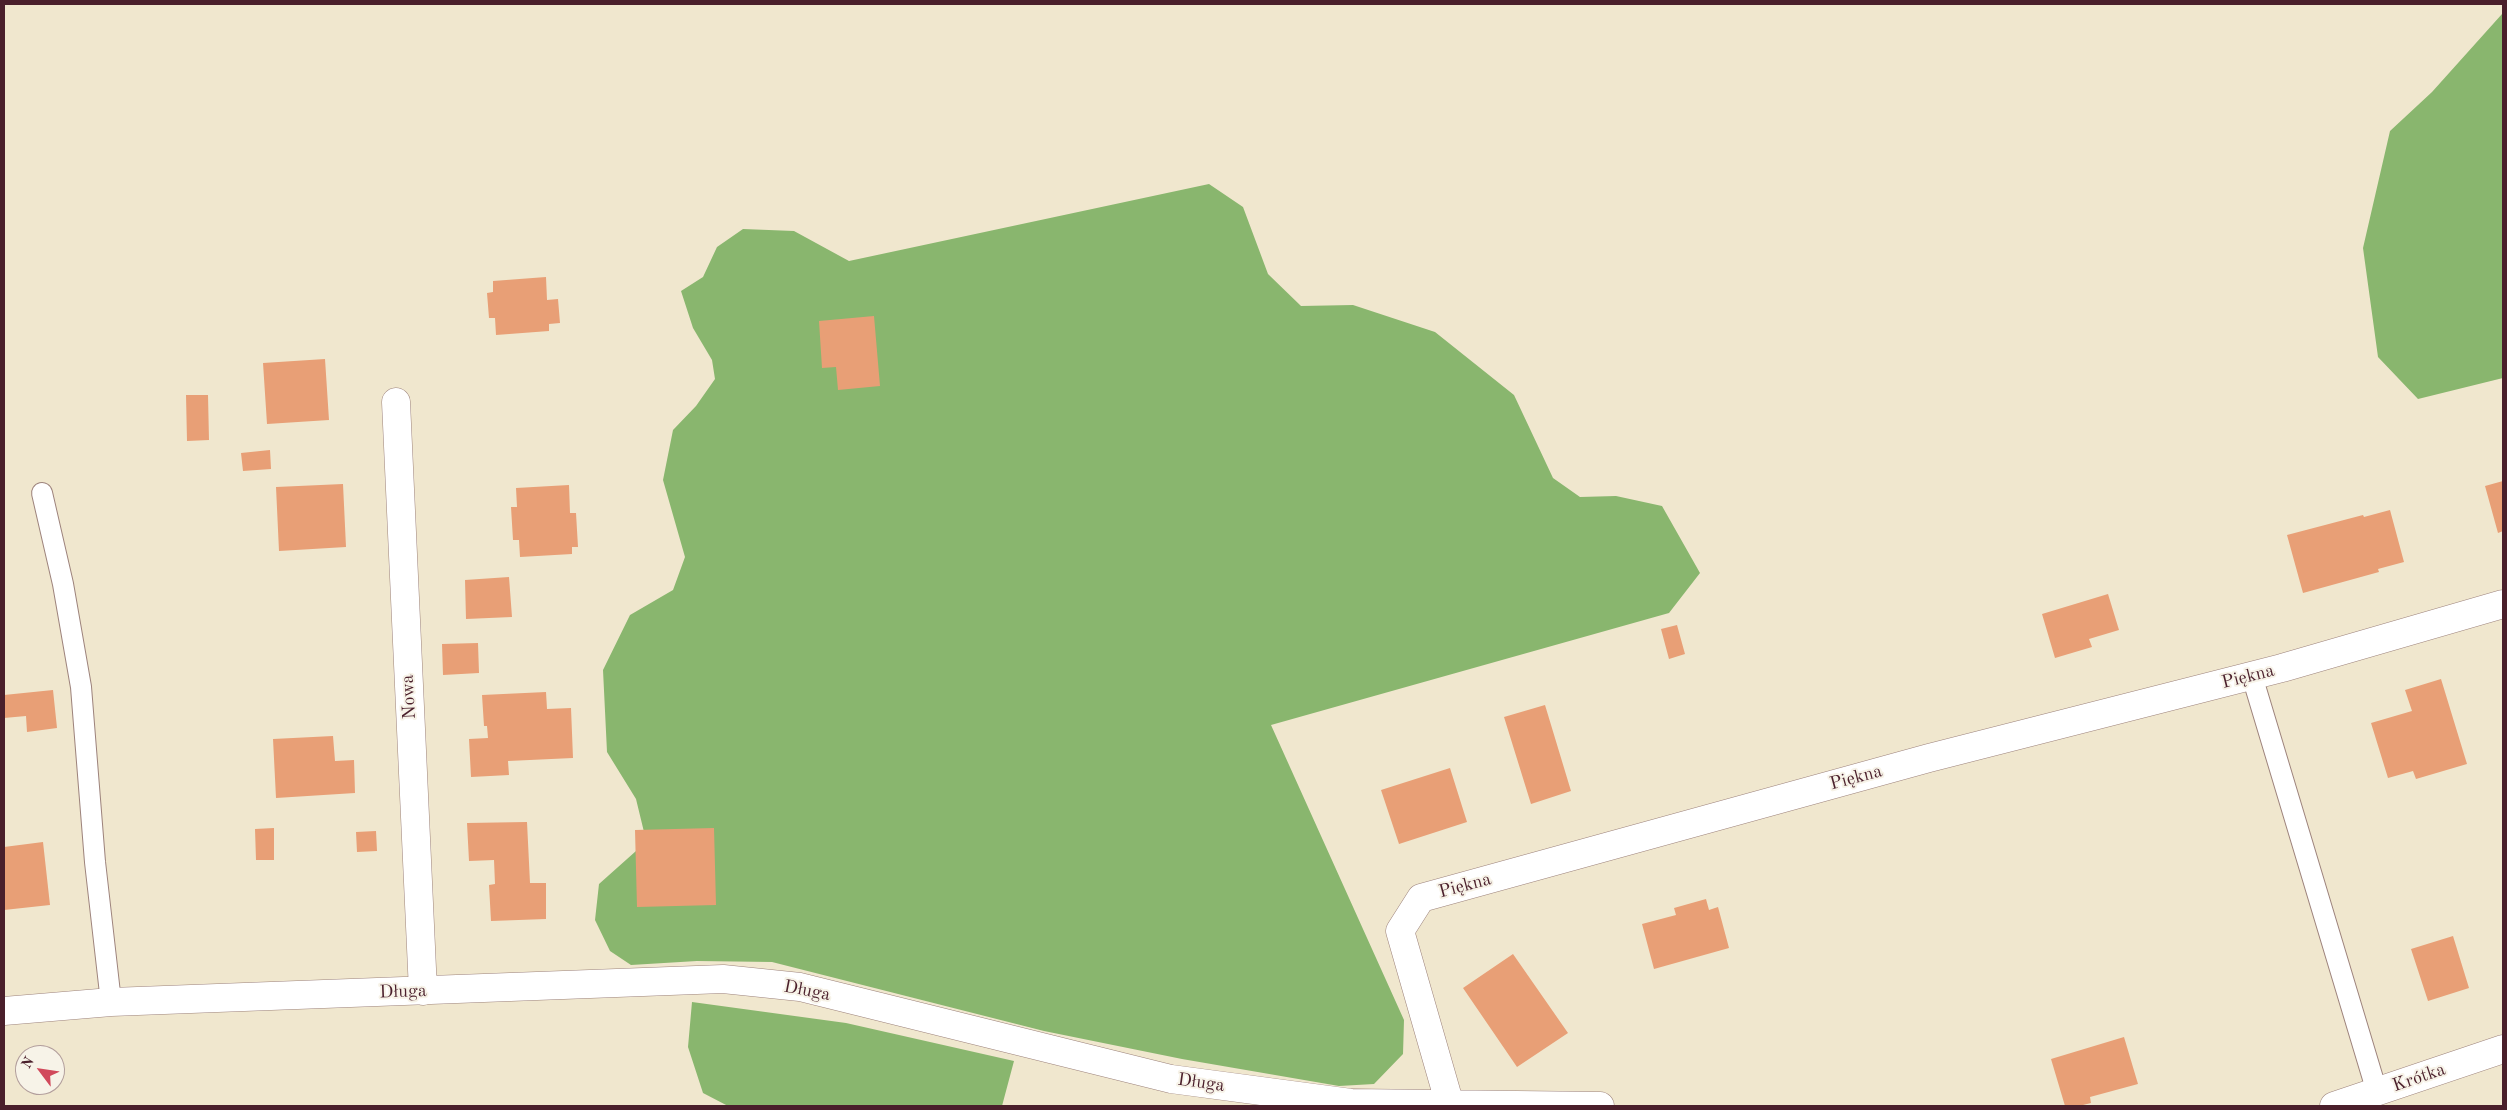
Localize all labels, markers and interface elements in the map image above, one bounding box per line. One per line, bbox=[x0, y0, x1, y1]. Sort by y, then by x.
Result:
street label: Piękna bbox=[2220, 660, 2276, 694]
street label: Nowa bbox=[397, 674, 421, 720]
street label: Piękna bbox=[1827, 761, 1885, 795]
street label: Piękna bbox=[1436, 869, 1494, 903]
street label: Długa bbox=[782, 976, 832, 1006]
street label: Długa bbox=[379, 980, 427, 1004]
north arrow bbox=[15, 1045, 65, 1095]
text: N bbox=[19, 1055, 37, 1071]
street label: Krótka bbox=[2390, 1059, 2448, 1097]
street label: Długa bbox=[1176, 1069, 1226, 1097]

